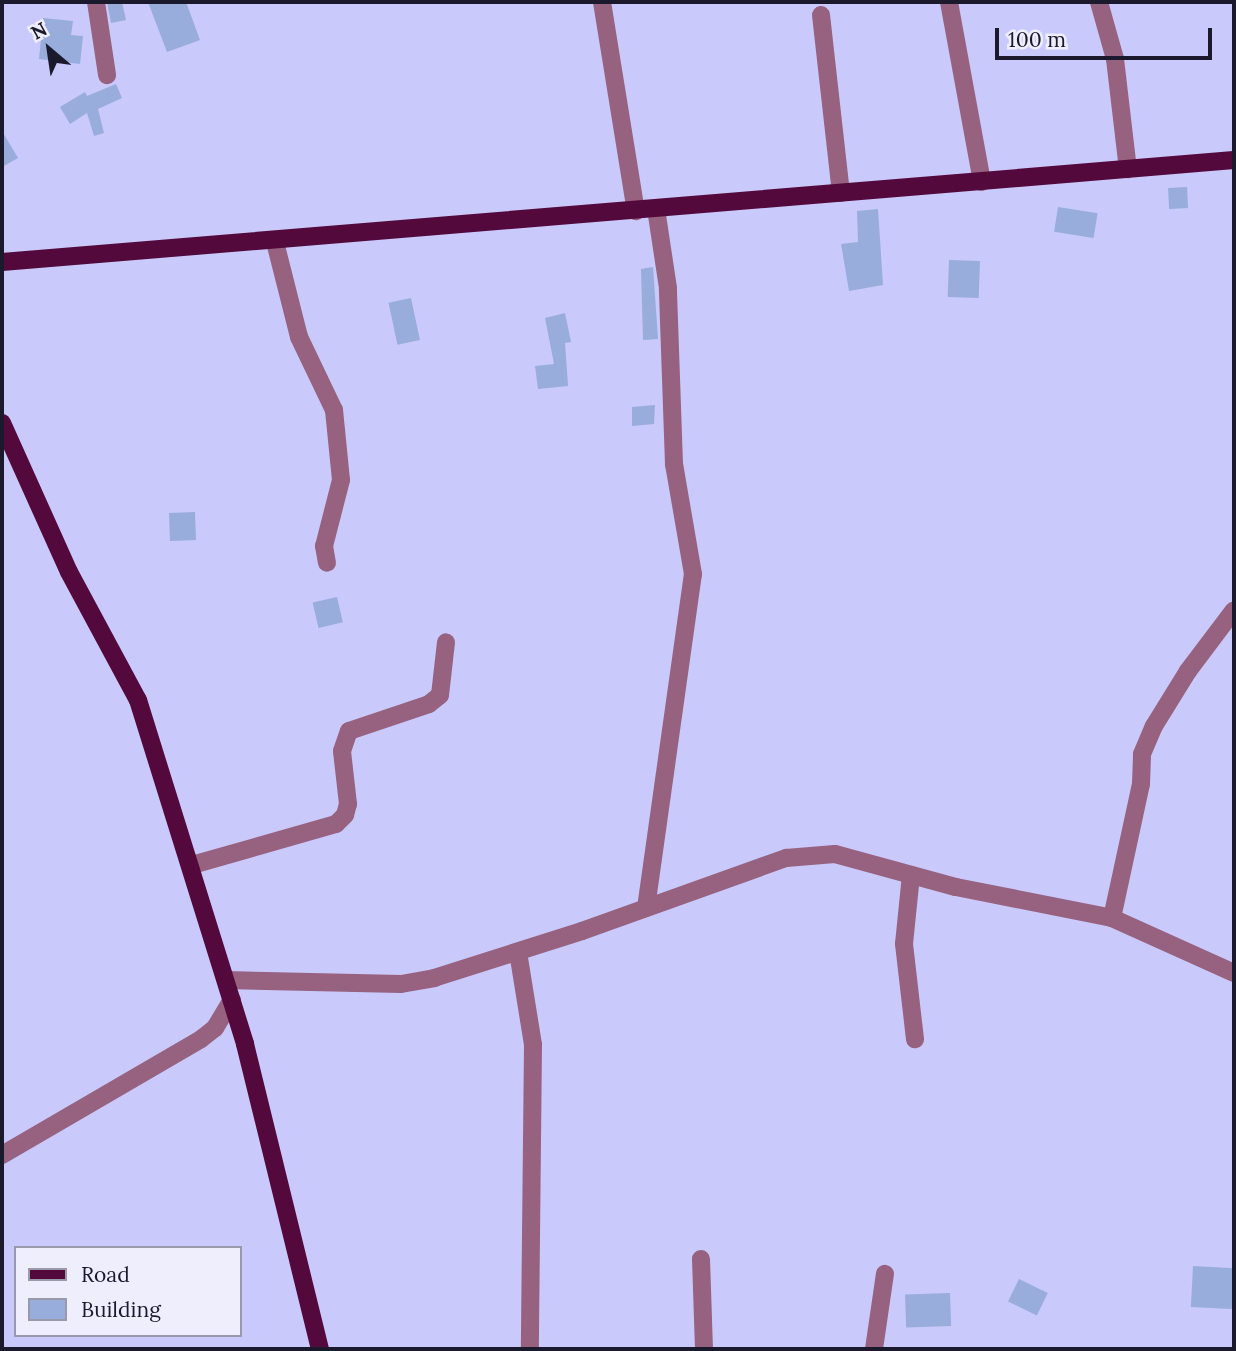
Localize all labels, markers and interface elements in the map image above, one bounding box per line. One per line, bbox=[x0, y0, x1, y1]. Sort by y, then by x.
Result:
north arrow bbox=[14, 14, 84, 84]
scale bar bbox=[998, 14, 1215, 58]
text: N bbox=[27, 17, 51, 45]
text: 100 m bbox=[1008, 26, 1066, 53]
legend bbox=[14, 1246, 242, 1337]
text: Road bbox=[81, 1261, 130, 1288]
text: Building bbox=[81, 1296, 161, 1323]

